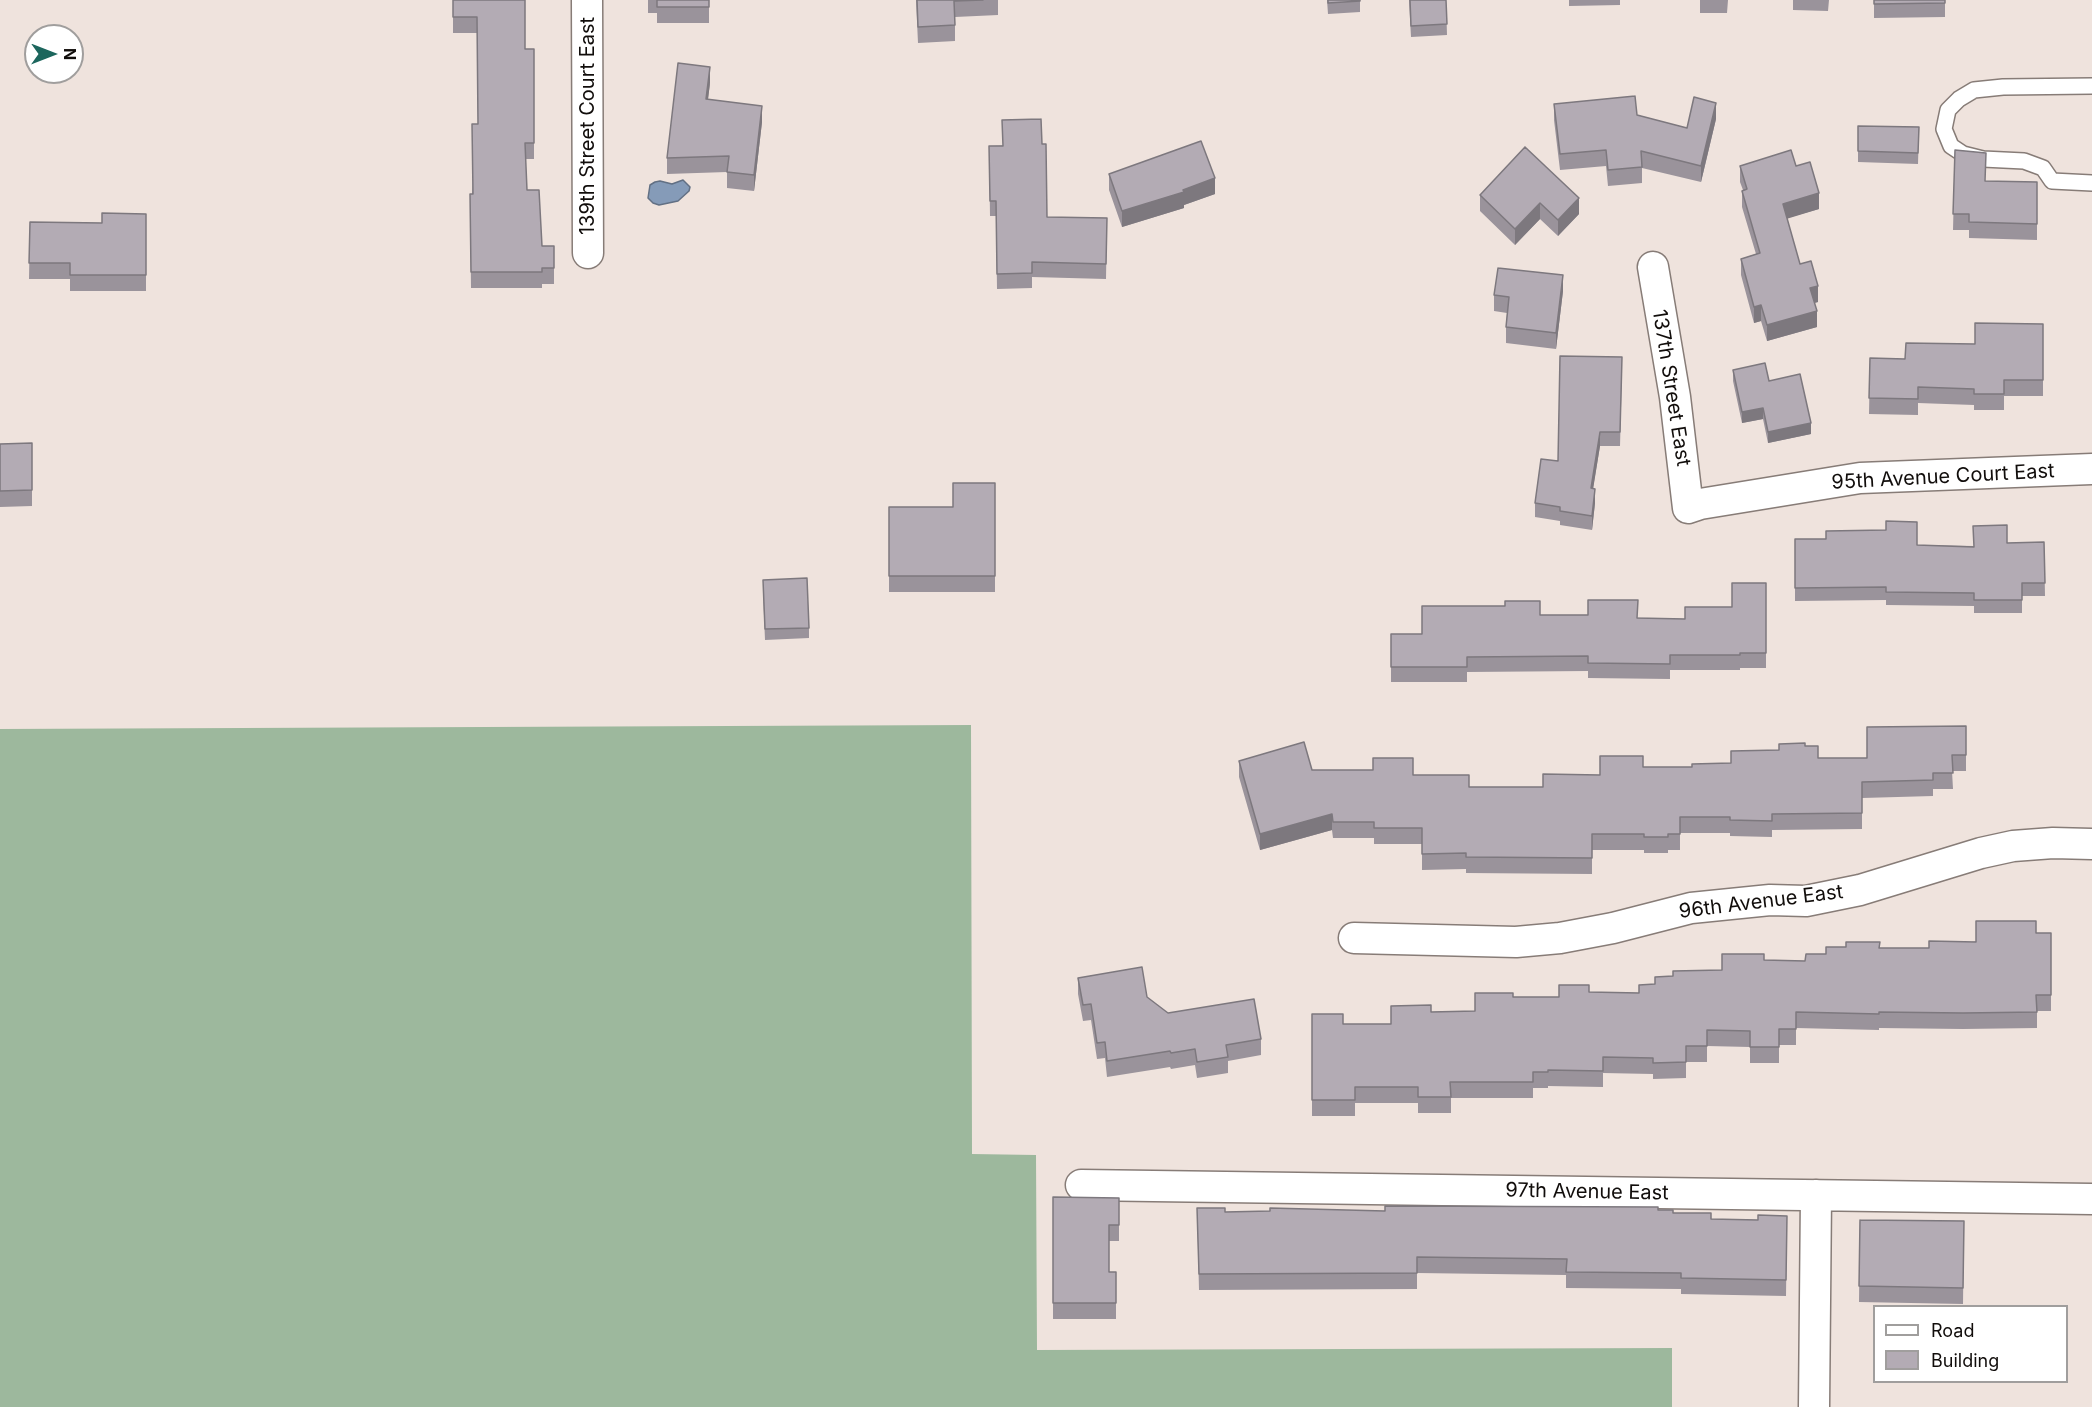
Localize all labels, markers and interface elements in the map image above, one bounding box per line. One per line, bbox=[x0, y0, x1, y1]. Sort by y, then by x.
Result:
street label: 139th Street Court East bbox=[576, 17, 600, 235]
north arrow bbox=[24, 24, 84, 84]
text: N bbox=[60, 48, 80, 60]
street label: 137th Street East bbox=[1647, 308, 1695, 468]
street label: 95th Avenue Court East bbox=[1831, 459, 2055, 495]
street label: 96th Avenue East bbox=[1678, 880, 1844, 924]
street label: 97th Avenue East bbox=[1505, 1179, 1669, 1205]
legend bbox=[1873, 1305, 2068, 1383]
text: Road bbox=[1931, 1320, 1974, 1341]
text: Building bbox=[1931, 1350, 1999, 1371]

